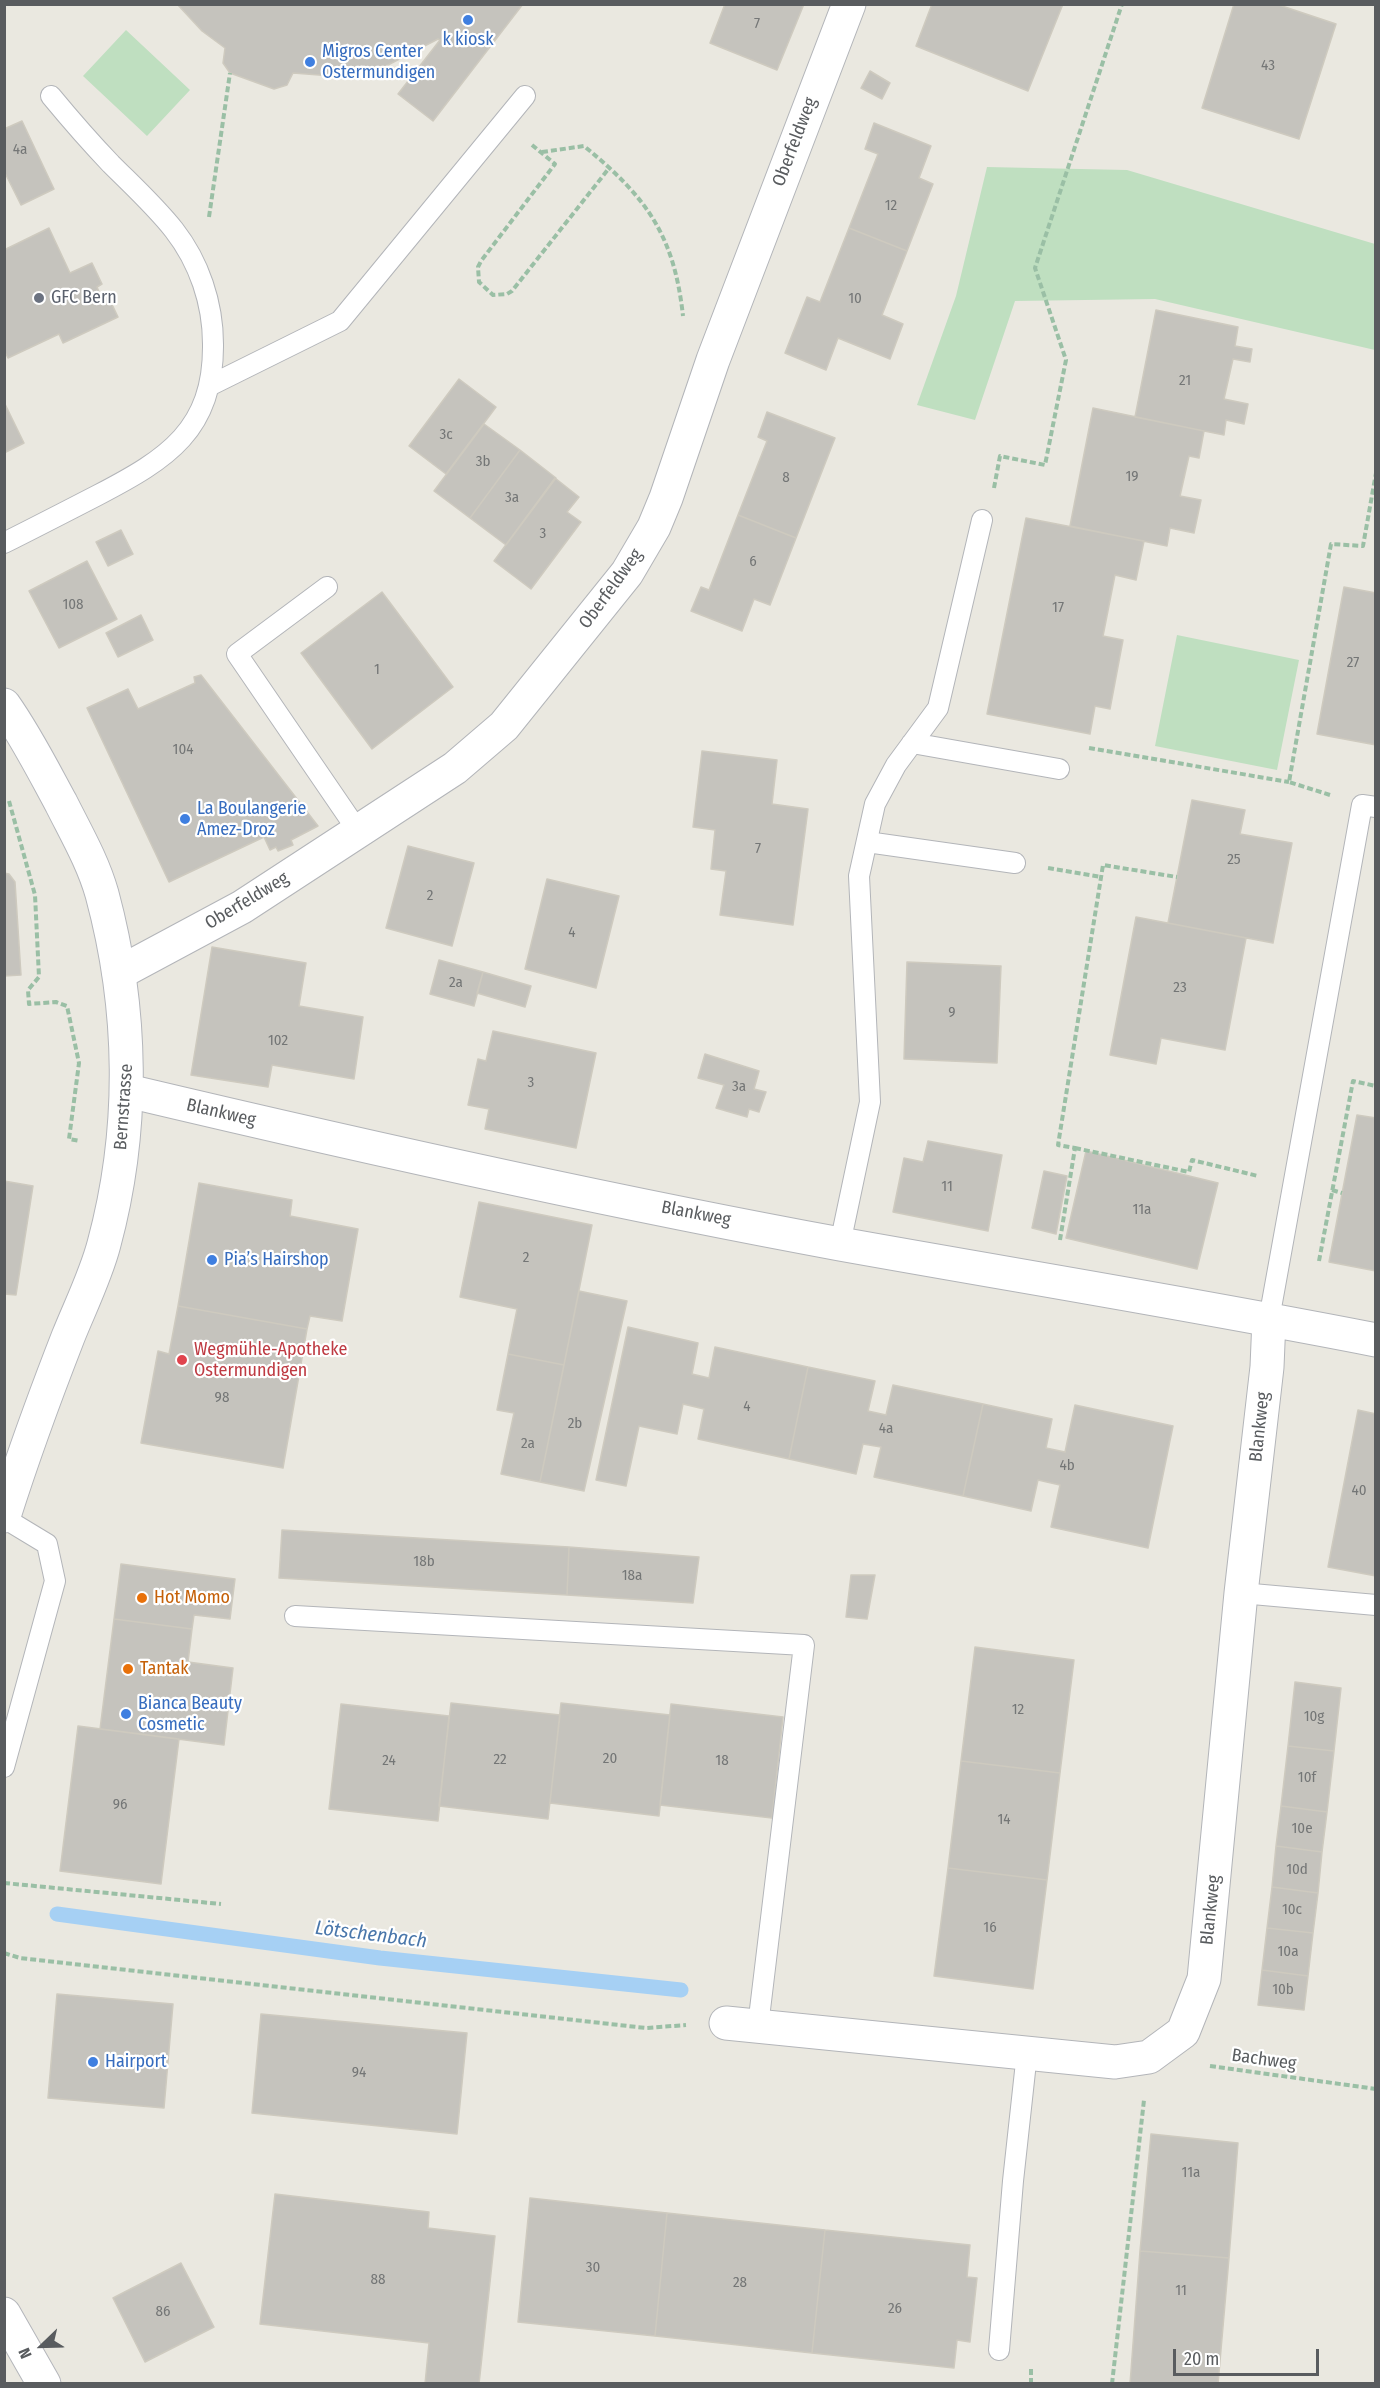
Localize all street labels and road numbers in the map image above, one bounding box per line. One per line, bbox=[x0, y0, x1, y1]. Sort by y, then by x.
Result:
street label: Oberfeldweg bbox=[768, 94, 822, 190]
street label: Oberfeldweg bbox=[575, 545, 647, 633]
street label: Oberfeldweg bbox=[201, 868, 293, 934]
street label: Bernstrasse bbox=[110, 1063, 138, 1151]
street label: Blankweg bbox=[184, 1095, 258, 1131]
street label: Blankweg bbox=[659, 1197, 733, 1231]
street label: Blankweg bbox=[1246, 1391, 1274, 1463]
street label: Blankweg bbox=[1197, 1874, 1225, 1946]
street label: Bachweg bbox=[1230, 2045, 1298, 2075]

